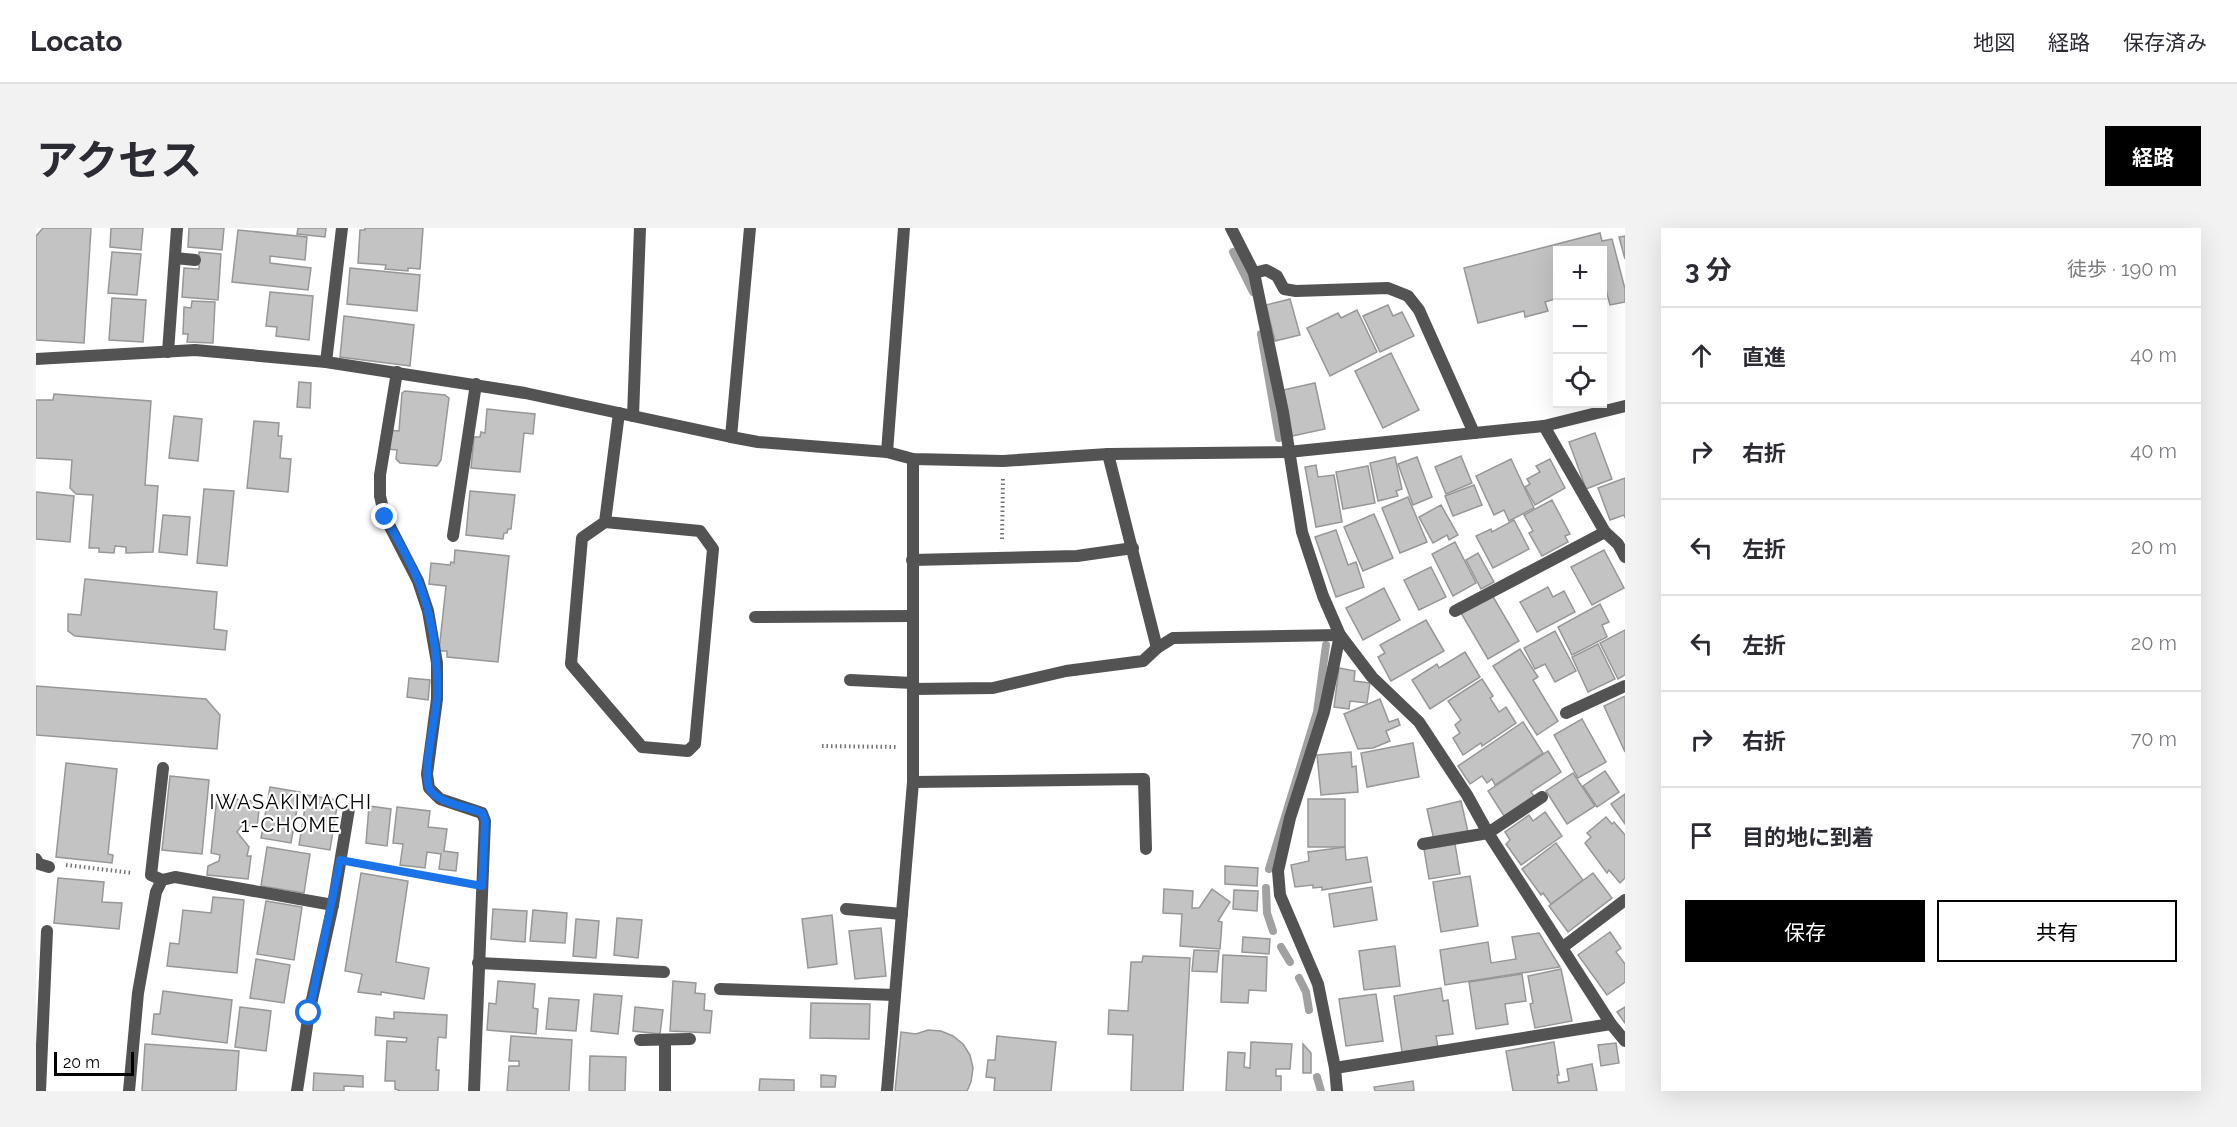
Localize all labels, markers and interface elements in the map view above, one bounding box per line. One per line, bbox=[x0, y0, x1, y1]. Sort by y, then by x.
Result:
text: Locato bbox=[30, 25, 122, 58]
text: 地図 bbox=[1973, 30, 2015, 55]
text: 経路 bbox=[2048, 30, 2090, 55]
text: 保存済み bbox=[2123, 30, 2207, 55]
button: 経路 bbox=[2105, 126, 2201, 186]
text: アクセス bbox=[36, 136, 202, 185]
map controls bbox=[1553, 246, 1607, 408]
button: + bbox=[1553, 246, 1607, 300]
text: 3 分 bbox=[1685, 255, 1732, 285]
text: 徒歩 · 190 m bbox=[2067, 257, 2177, 281]
button: − bbox=[1553, 300, 1607, 354]
icon: ahead bbox=[1685, 339, 1718, 372]
text: 40 m bbox=[2130, 343, 2177, 367]
text: 直進 bbox=[1742, 344, 1786, 370]
button: locate bbox=[1553, 354, 1607, 408]
icon: right bbox=[1685, 435, 1718, 468]
text: 40 m bbox=[2130, 439, 2177, 463]
text: 右折 bbox=[1742, 440, 1786, 466]
route end bbox=[371, 503, 397, 529]
icon: left bbox=[1685, 531, 1718, 564]
text: 20 m bbox=[2131, 535, 2177, 559]
text: 左折 bbox=[1742, 536, 1786, 562]
icon: left bbox=[1685, 627, 1718, 660]
text: 20 m bbox=[2131, 631, 2177, 655]
text: 左折 bbox=[1742, 632, 1786, 658]
icon: right bbox=[1685, 723, 1718, 756]
text: 70 m bbox=[2131, 727, 2177, 751]
text: 右折 bbox=[1742, 728, 1786, 754]
district label: IWASAKIMACHI 1-CHOME bbox=[209, 790, 373, 837]
icon: arrive bbox=[1685, 819, 1718, 852]
text: 目的地に到着 bbox=[1742, 824, 1874, 850]
button: 保存 bbox=[1685, 900, 1925, 962]
button: 共有 bbox=[1937, 900, 2177, 962]
route start bbox=[295, 999, 321, 1025]
scale bar bbox=[54, 1049, 134, 1076]
text: 20 m bbox=[63, 1053, 100, 1072]

